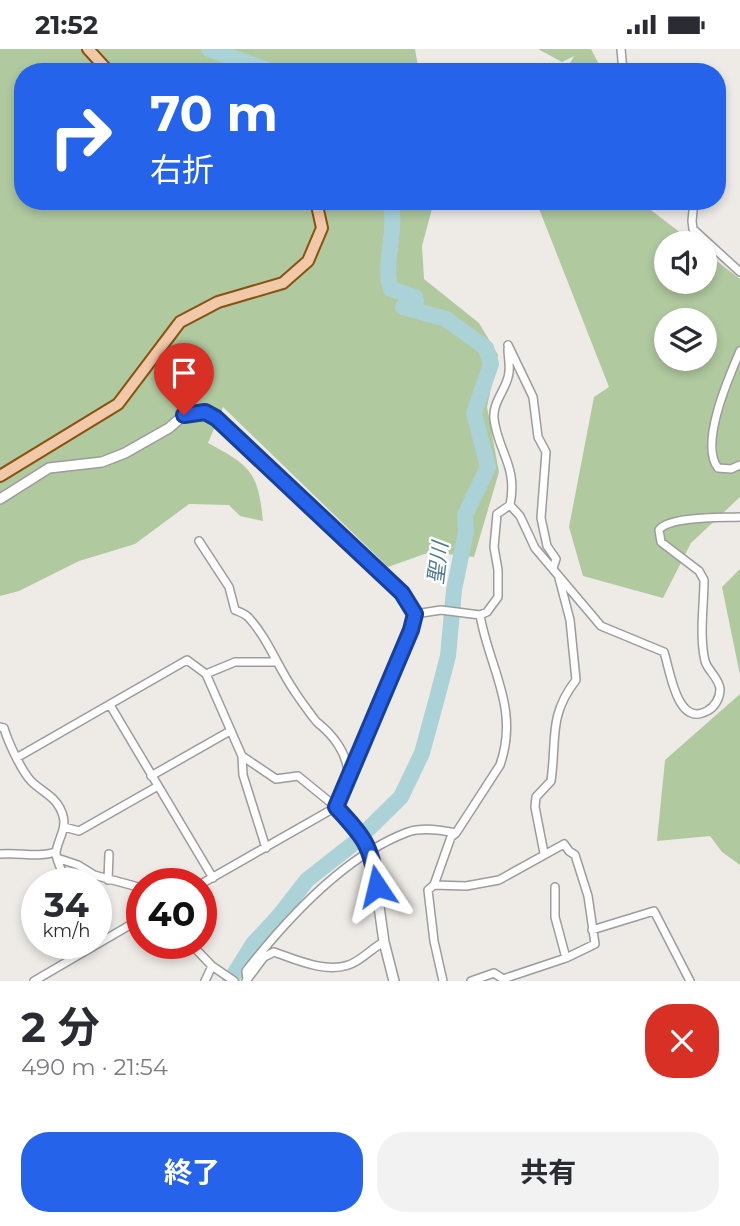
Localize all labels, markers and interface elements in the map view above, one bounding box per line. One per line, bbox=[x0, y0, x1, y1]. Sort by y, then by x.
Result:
text: 21:52 bbox=[35, 9, 98, 41]
text: 70 m bbox=[150, 84, 278, 143]
icon: right bbox=[35, 91, 126, 182]
text: 右折 bbox=[150, 150, 214, 189]
map controls bbox=[654, 231, 717, 371]
button: sound bbox=[654, 231, 717, 294]
button: layers bbox=[654, 308, 717, 371]
pin bbox=[154, 343, 214, 415]
icon: arrive bbox=[165, 354, 203, 392]
water label: 聖川 bbox=[423, 539, 453, 585]
position arrow bbox=[340, 849, 414, 923]
speed limit sign: 40 bbox=[126, 868, 217, 959]
text: 34 bbox=[44, 883, 89, 926]
text: km/h bbox=[42, 920, 91, 942]
text: 2 分 bbox=[21, 1001, 100, 1053]
button: close bbox=[645, 1004, 719, 1078]
text: 490 m · 21:54 bbox=[21, 1053, 168, 1081]
button: 終了 bbox=[21, 1132, 363, 1212]
button: 共有 bbox=[377, 1132, 719, 1212]

